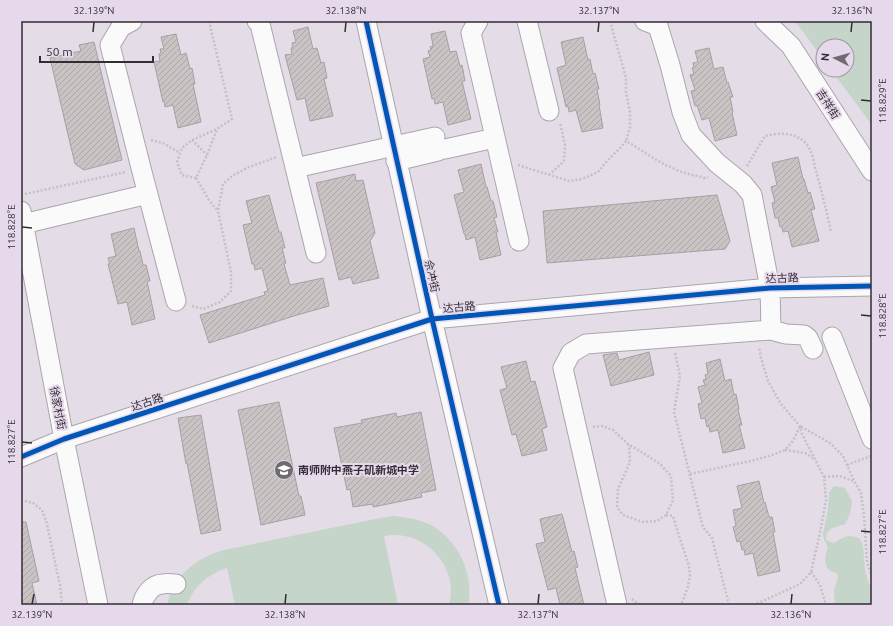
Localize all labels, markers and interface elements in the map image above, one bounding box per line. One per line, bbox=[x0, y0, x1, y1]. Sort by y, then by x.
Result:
text: 32.139°N bbox=[73, 5, 115, 16]
text: 32.138°N bbox=[325, 5, 367, 16]
text: 32.137°N bbox=[578, 5, 620, 16]
text: 32.136°N bbox=[831, 5, 873, 16]
scale bar bbox=[40, 38, 153, 64]
north arrow bbox=[815, 38, 855, 78]
text: 50 m bbox=[46, 45, 73, 58]
text: N bbox=[819, 52, 831, 62]
text: 118.829°E bbox=[877, 78, 888, 124]
street label: 吉祥街 bbox=[814, 87, 842, 121]
text: 118.828°E bbox=[6, 204, 17, 250]
street label: 佘冲街 bbox=[422, 259, 442, 293]
street label: 达古路 bbox=[765, 271, 799, 285]
text: 118.828°E bbox=[877, 293, 888, 339]
street label: 达古路 bbox=[442, 300, 476, 314]
street label: 徐家村街 bbox=[48, 385, 68, 431]
street label: 达古路 bbox=[129, 391, 165, 413]
text: 118.827°E bbox=[6, 419, 17, 465]
school or university icon: 南师附中燕子矶新城中学 bbox=[273, 459, 295, 481]
place label: 南师附中燕子矶新城中学 bbox=[298, 464, 419, 476]
text: 118.827°E bbox=[877, 509, 888, 555]
text: 32.139°N bbox=[11, 609, 53, 620]
text: 32.138°N bbox=[264, 609, 306, 620]
text: 32.137°N bbox=[517, 609, 559, 620]
text: 32.136°N bbox=[770, 609, 812, 620]

